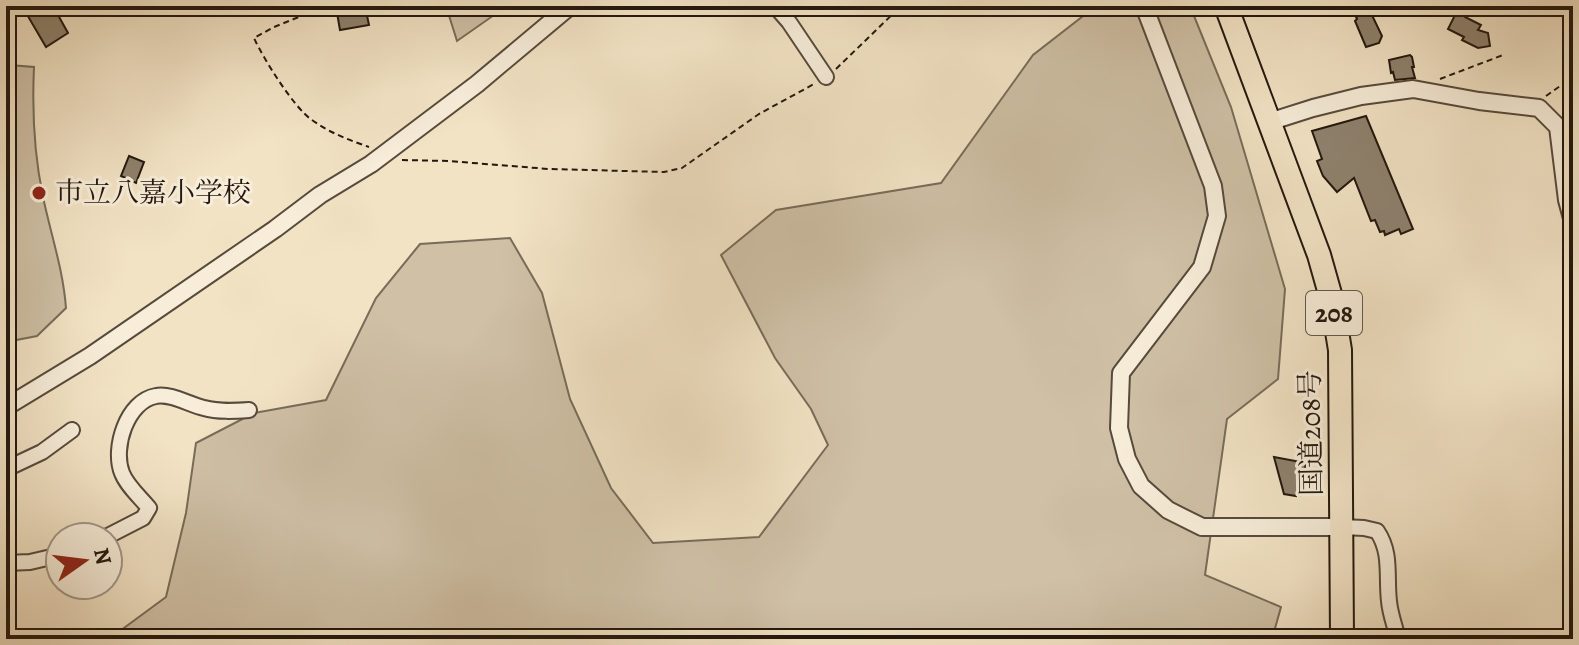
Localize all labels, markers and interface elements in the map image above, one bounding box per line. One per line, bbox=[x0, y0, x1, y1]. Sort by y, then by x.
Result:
place label: 市立八嘉小学校 bbox=[55, 174, 251, 212]
marker: 市立八嘉小学校 bbox=[30, 184, 48, 202]
road number: 208 bbox=[1306, 291, 1362, 335]
street label: 国道208号 bbox=[1291, 370, 1331, 496]
north arrow bbox=[44, 521, 124, 601]
text: N bbox=[86, 545, 119, 568]

